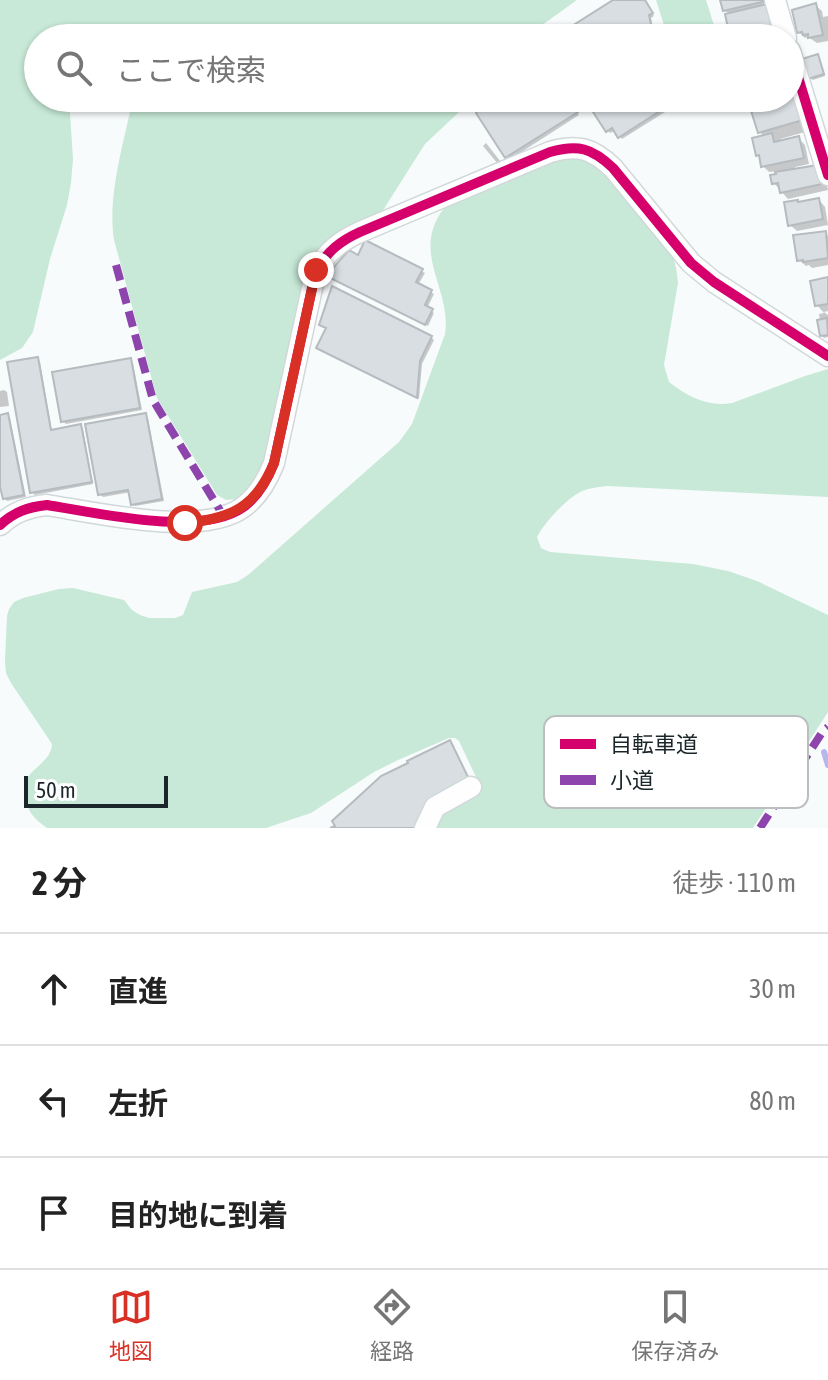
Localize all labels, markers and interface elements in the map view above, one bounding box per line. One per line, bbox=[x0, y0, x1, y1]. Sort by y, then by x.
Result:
search box bbox=[24, 24, 804, 112]
icon: search bbox=[52, 46, 96, 90]
text: ここで検索 bbox=[116, 53, 266, 87]
route end bbox=[298, 252, 334, 288]
route start bbox=[167, 505, 203, 541]
legend bbox=[544, 716, 808, 808]
text: 自転車道 bbox=[610, 731, 698, 757]
text: 小道 bbox=[610, 767, 654, 793]
scale bar bbox=[24, 772, 168, 808]
text: 50 m bbox=[36, 777, 76, 803]
text: 2 分 bbox=[32, 863, 87, 902]
text: 徒歩 · 110 m bbox=[672, 868, 796, 898]
icon: ahead bbox=[32, 967, 76, 1011]
text: 直進 bbox=[108, 974, 168, 1008]
text: 30 m bbox=[749, 974, 796, 1004]
icon: left bbox=[32, 1079, 76, 1123]
text: 左折 bbox=[108, 1086, 168, 1120]
text: 80 m bbox=[749, 1086, 796, 1116]
icon: arrive bbox=[32, 1191, 76, 1235]
text: 目的地に到着 bbox=[108, 1198, 288, 1232]
tab: 地図 bbox=[109, 1285, 153, 1365]
tab: 経路 bbox=[370, 1285, 414, 1365]
tab: 保存済み bbox=[631, 1285, 719, 1365]

